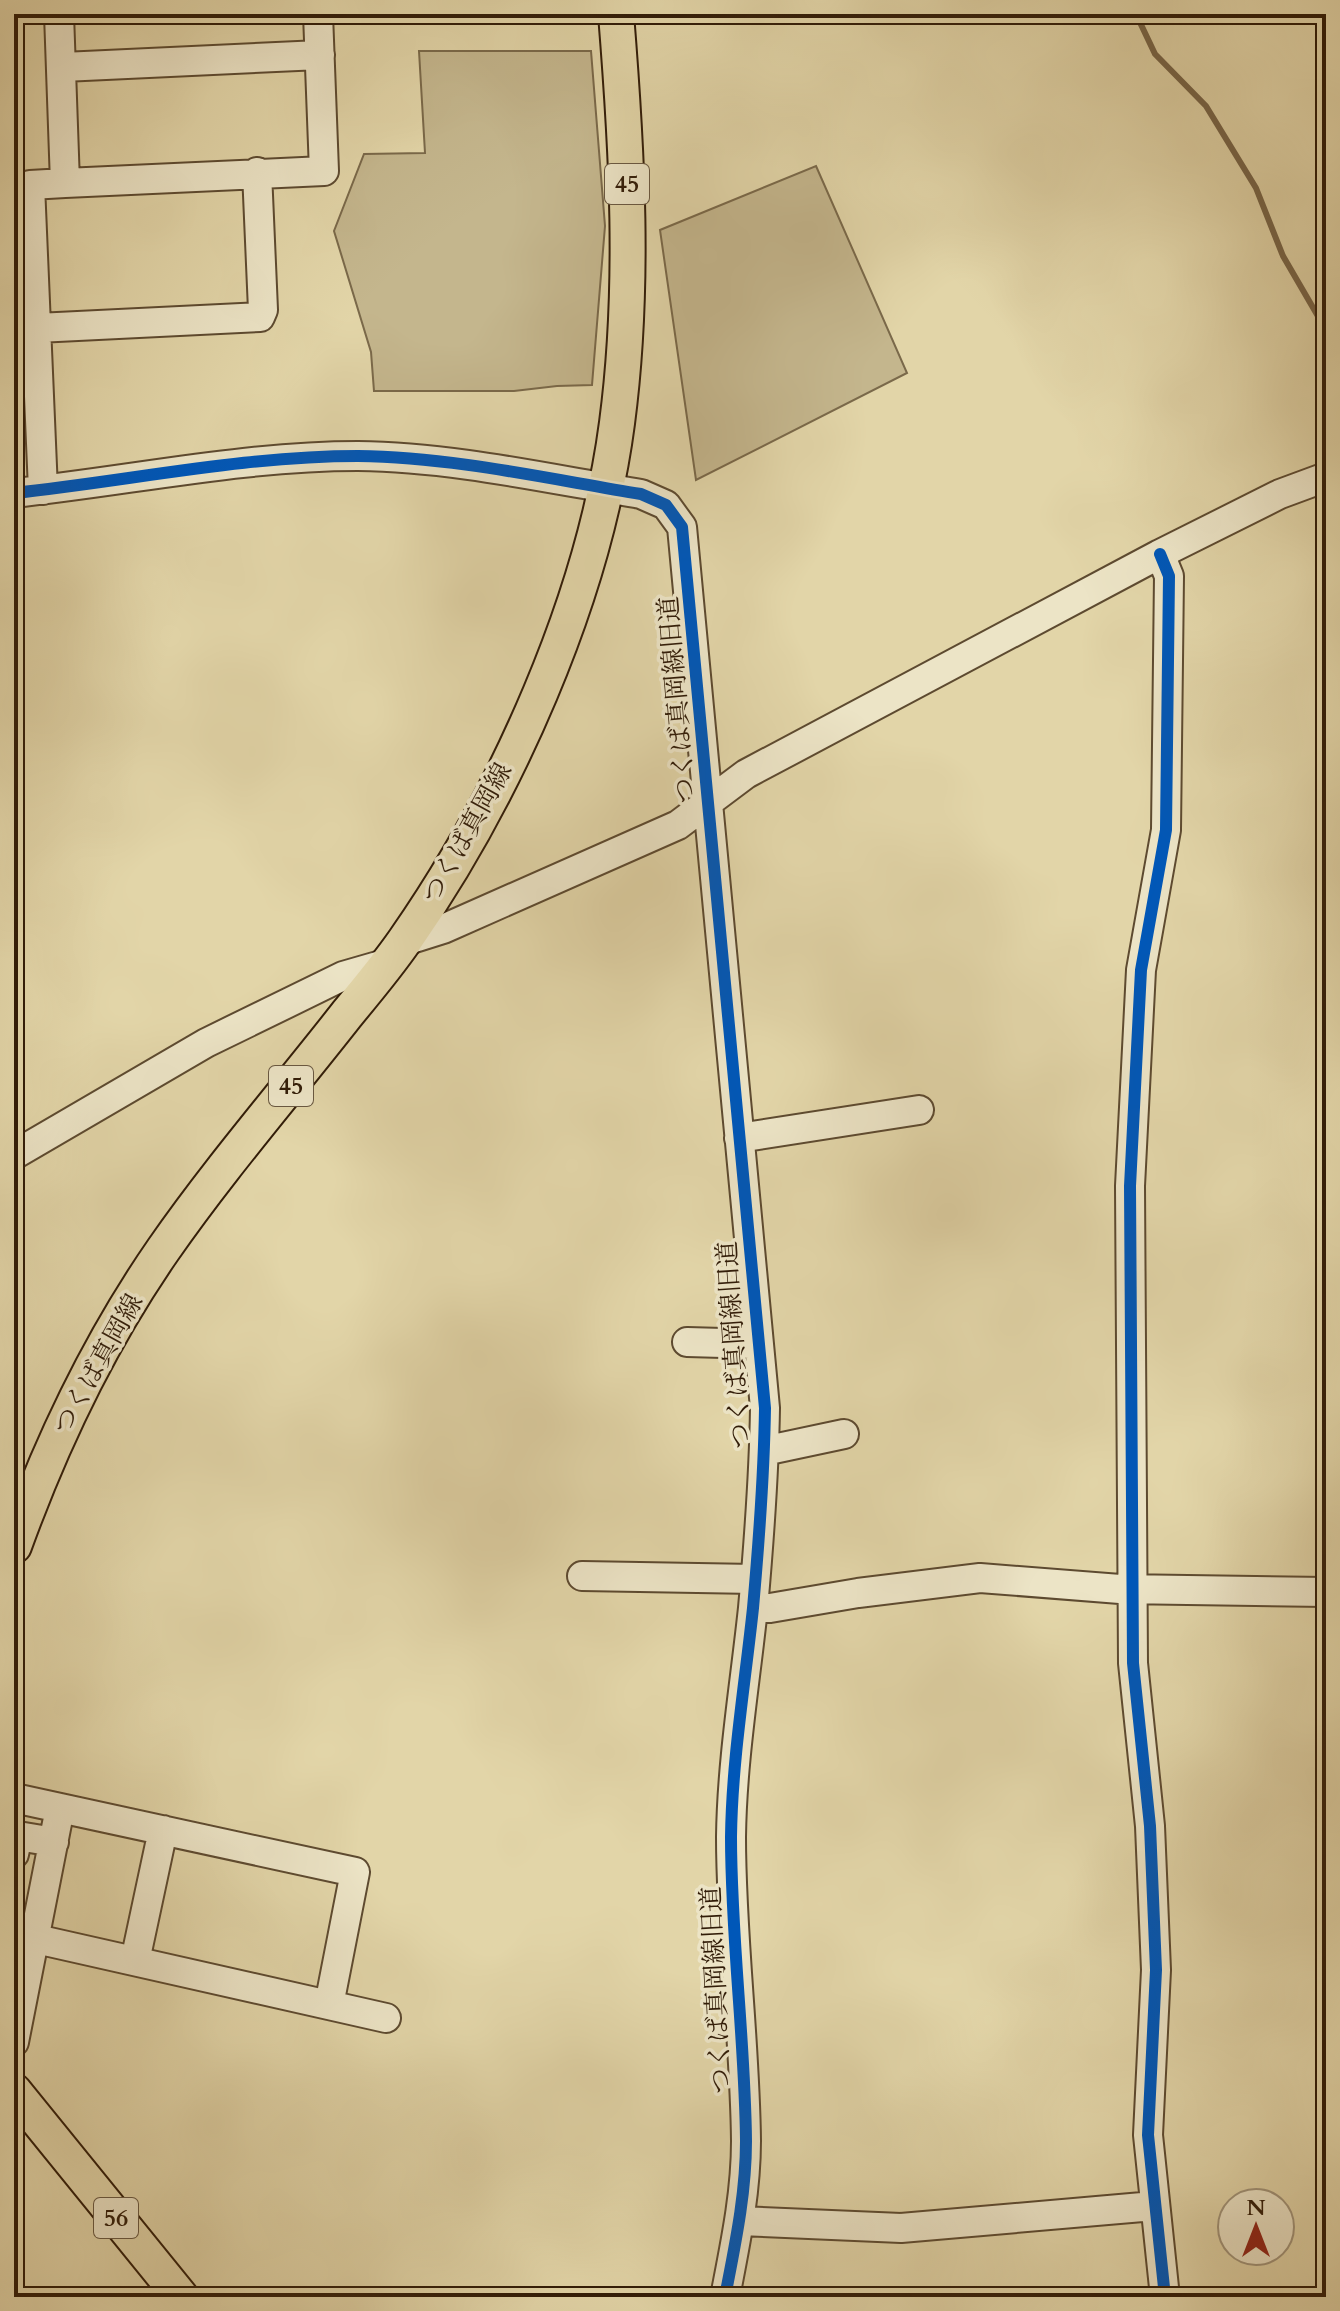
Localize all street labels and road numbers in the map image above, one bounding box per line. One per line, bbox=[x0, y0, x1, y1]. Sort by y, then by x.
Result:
road number: 45 bbox=[605, 164, 649, 204]
street label: つくば真岡線旧道 bbox=[651, 595, 703, 805]
street label: つくば真岡線 bbox=[414, 756, 520, 910]
road number: 45 bbox=[269, 1066, 313, 1106]
street label: つくば真岡線旧道 bbox=[709, 1240, 759, 1450]
street label: つくば真岡線 bbox=[45, 1287, 151, 1441]
street label: つくば真岡線旧道 bbox=[693, 1885, 739, 2095]
road number: 56 bbox=[94, 2198, 138, 2238]

